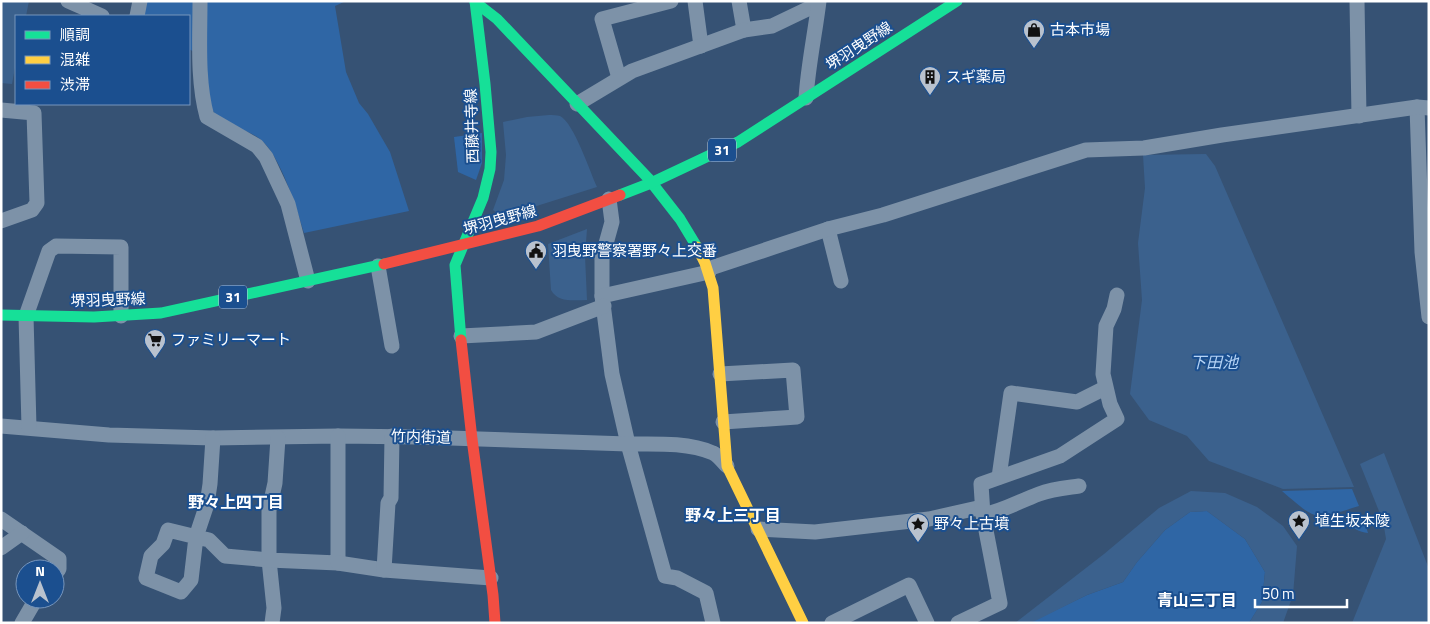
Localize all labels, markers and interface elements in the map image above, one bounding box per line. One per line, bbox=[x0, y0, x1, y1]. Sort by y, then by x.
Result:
legend bbox=[15, 15, 190, 105]
street label: 堺羽曳野線 bbox=[821, 16, 896, 76]
shop icon: 古本市場 bbox=[1022, 18, 1046, 49]
place label: 古本市場 bbox=[1050, 18, 1110, 41]
text: 順調 bbox=[60, 23, 90, 46]
text: 混雑 bbox=[60, 48, 90, 71]
building icon: スギ薬局 bbox=[918, 65, 942, 96]
place label: スギ薬局 bbox=[946, 65, 1006, 88]
text: 渋滞 bbox=[60, 73, 90, 96]
street label: 西藤井寺線 bbox=[459, 88, 484, 164]
road number: 31 bbox=[708, 138, 736, 162]
street label: 堺羽曳野線 bbox=[461, 199, 539, 240]
public building icon: 羽曳野警察署野々上交番 bbox=[524, 239, 548, 270]
place label: 羽曳野警察署野々上交番 bbox=[552, 239, 717, 262]
road number: 31 bbox=[219, 286, 247, 308]
street label: 堺羽曳野線 bbox=[70, 287, 146, 312]
supermarket icon: ファミリーマート bbox=[143, 328, 167, 359]
place label: ファミリーマート bbox=[171, 328, 291, 351]
water label: 下田池 bbox=[1190, 350, 1240, 374]
street label: 竹内街道 bbox=[391, 424, 451, 449]
district label: 野々上四丁目 bbox=[188, 490, 284, 514]
district label: 野々上三丁目 bbox=[685, 503, 781, 527]
place icon: 埴生坂本陵 bbox=[1287, 509, 1311, 540]
place label: 埴生坂本陵 bbox=[1315, 509, 1390, 532]
place icon: 野々上古墳 bbox=[906, 512, 930, 543]
place label: 野々上古墳 bbox=[934, 512, 1009, 535]
north arrow bbox=[15, 559, 65, 609]
text: N bbox=[35, 560, 45, 581]
scale bar bbox=[1255, 576, 1348, 608]
text: 50 m bbox=[1262, 582, 1295, 605]
district label: 青山三丁目 bbox=[1157, 588, 1237, 612]

